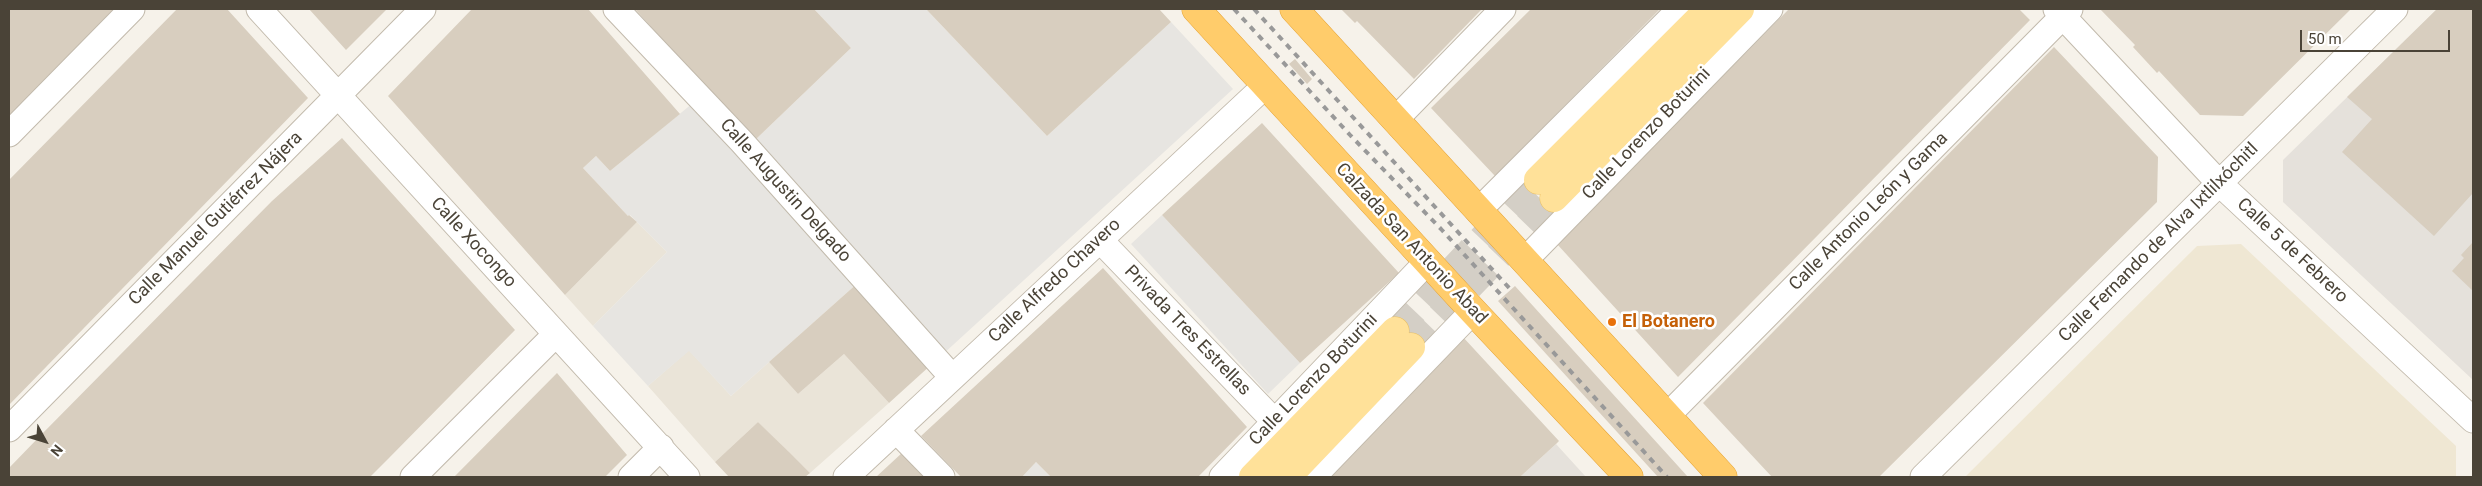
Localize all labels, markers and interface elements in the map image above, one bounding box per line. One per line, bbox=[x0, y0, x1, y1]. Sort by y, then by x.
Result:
scale bar bbox=[2302, 20, 2452, 52]
text: 50 m bbox=[2308, 30, 2342, 48]
street label: Calle Lorenzo Boturini bbox=[1578, 63, 1716, 205]
street label: Calle Augustin Delgado bbox=[715, 115, 855, 267]
street label: Calle Manuel Gutiérrez Nájera bbox=[125, 128, 307, 310]
street label: Calle Antonio León y Gama bbox=[1785, 128, 1953, 296]
street label: Calle Fernando de Alva Ixtlilxóchitl bbox=[2055, 139, 2263, 347]
street label: Calzada San Antonio Abad bbox=[1331, 159, 1491, 329]
street label: Calle Xocongo bbox=[426, 193, 520, 293]
street label: Calle 5 de Febrero bbox=[2232, 194, 2352, 308]
street label: Calle Alfredo Chavero bbox=[985, 214, 1125, 348]
street label: Privada Tres Estrellas bbox=[1119, 261, 1255, 401]
street label: Calle Lorenzo Boturini bbox=[1245, 309, 1383, 451]
place label: El Botanero bbox=[1622, 311, 1715, 333]
marker: El Botanero bbox=[1606, 316, 1618, 328]
north arrow bbox=[20, 416, 70, 466]
text: N bbox=[47, 442, 66, 459]

